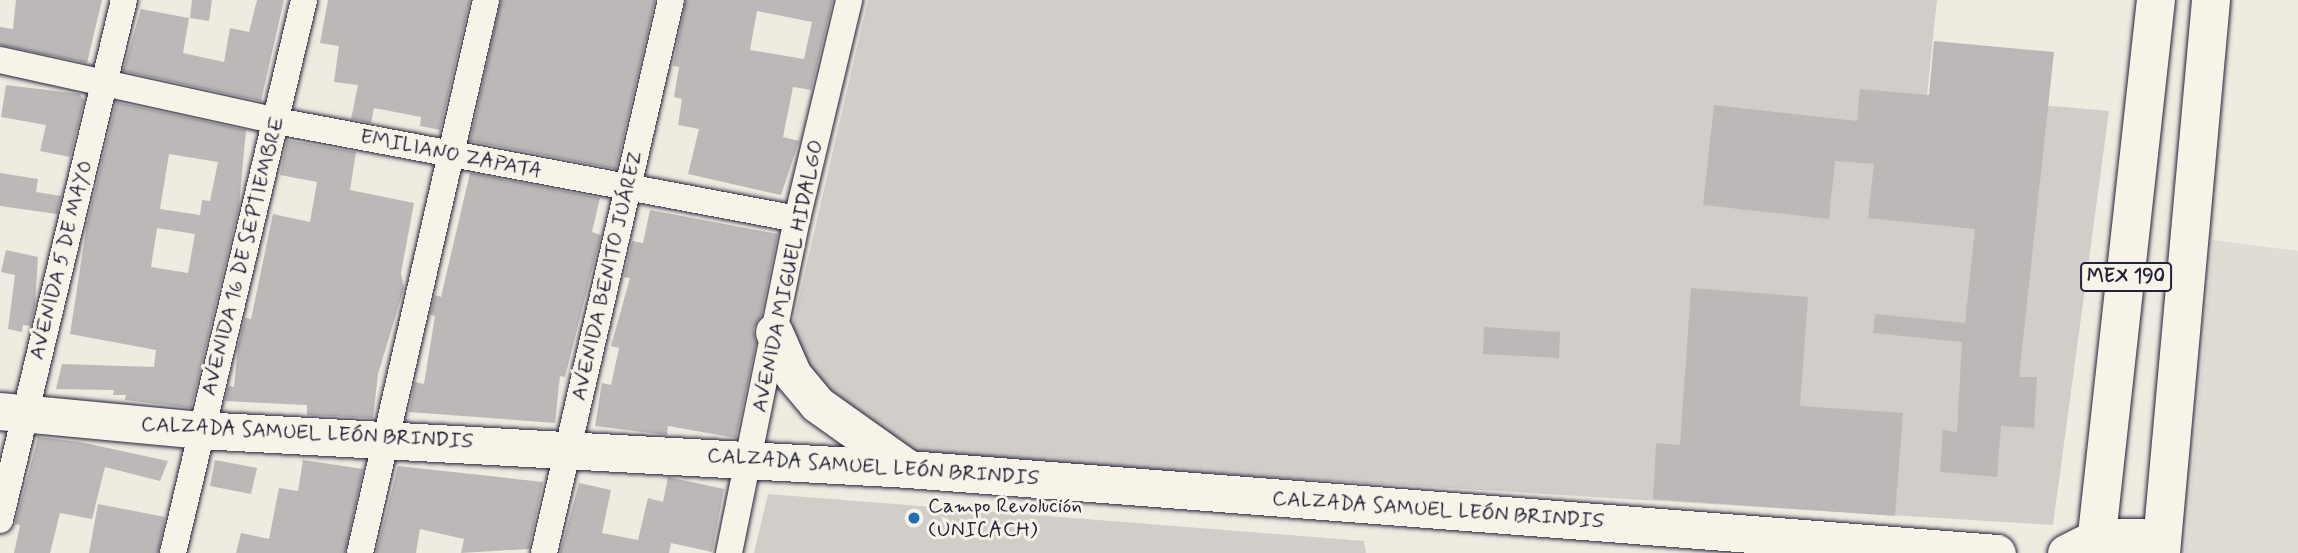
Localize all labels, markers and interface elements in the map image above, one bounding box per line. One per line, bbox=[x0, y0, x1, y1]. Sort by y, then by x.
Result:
street label: AVENIDA 16 DE SEPTIEMBRE bbox=[196, 113, 290, 399]
street label: EMILIANO ZAPATA bbox=[358, 124, 544, 184]
street label: AVENIDA MIGUEL HIDALGO bbox=[747, 139, 829, 413]
street label: AVENIDA BENITO JUÁREZ bbox=[566, 148, 648, 404]
street label: AVENIDA 5 DE MAYO bbox=[24, 158, 98, 362]
road number: MEX 190 bbox=[2079, 262, 2173, 292]
street label: CALZADA SAMUEL LEÓN BRINDIS bbox=[139, 412, 475, 454]
street label: CALZADA SAMUEL LEÓN BRINDIS bbox=[705, 443, 1041, 491]
street label: CALZADA SAMUEL LEÓN BRINDIS bbox=[1270, 486, 1606, 534]
place label: Campo Revolución (UNICACH) bbox=[928, 493, 1086, 543]
marker: Campo Revolución (UNICACH) bbox=[906, 510, 922, 526]

